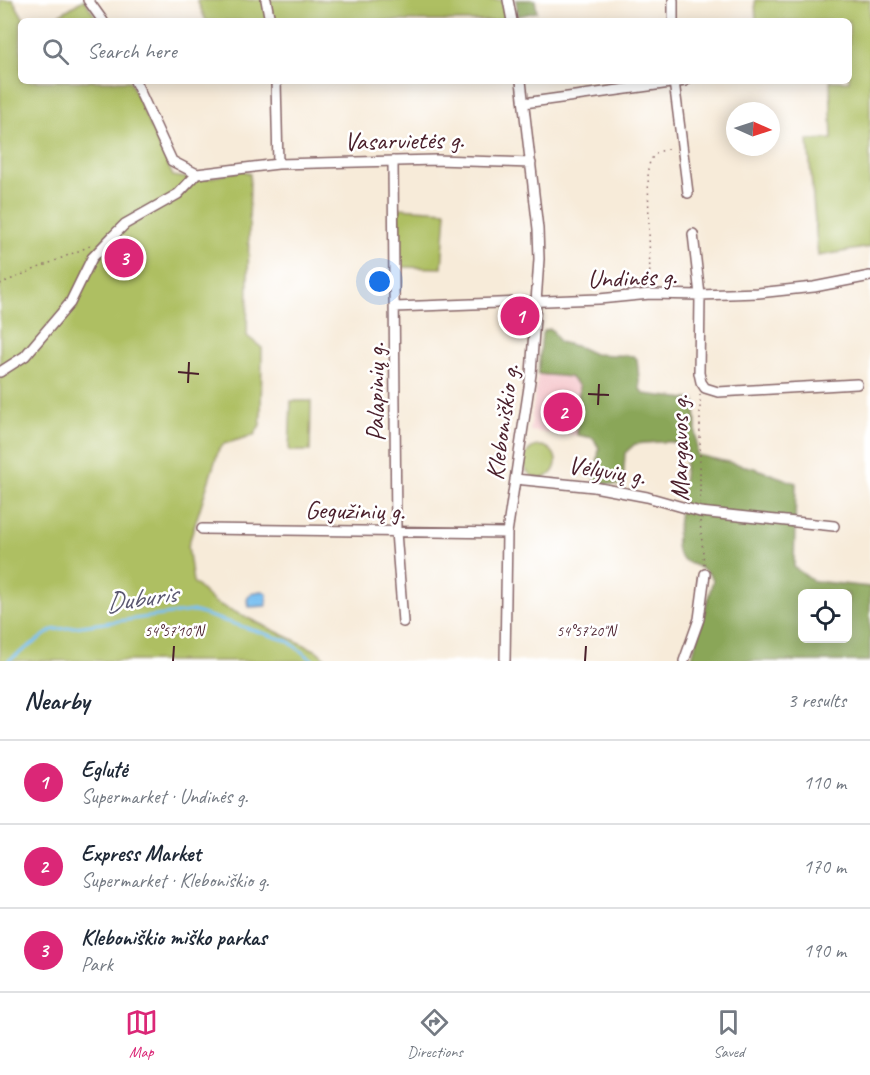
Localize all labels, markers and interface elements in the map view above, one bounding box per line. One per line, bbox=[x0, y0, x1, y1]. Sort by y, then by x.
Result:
search box bbox=[18, 18, 852, 84]
icon: search bbox=[39, 35, 72, 68]
text: Search here bbox=[87, 37, 177, 65]
north arrow bbox=[726, 102, 780, 156]
street label: Vasarvietės g. bbox=[344, 123, 465, 158]
pin: 3 bbox=[104, 236, 144, 280]
street label: Undinės g. bbox=[587, 259, 678, 296]
your location bbox=[365, 267, 394, 296]
pin: 1 bbox=[500, 294, 540, 338]
street label: Palapinių g. bbox=[359, 342, 392, 441]
street label: Kleboniškio g. bbox=[478, 361, 527, 482]
pin: 2 bbox=[544, 390, 582, 434]
street label: Margavos g. bbox=[663, 394, 696, 501]
street label: Vėlyvių g. bbox=[566, 448, 649, 493]
street label: Gegužinių g. bbox=[305, 493, 406, 528]
water label: Duburis bbox=[103, 576, 183, 620]
map controls bbox=[798, 589, 852, 643]
button: locate bbox=[798, 589, 852, 643]
text: 54°57'10"N bbox=[144, 622, 207, 641]
text: 54°57'20"N bbox=[556, 622, 619, 641]
text: Nearby bbox=[24, 684, 89, 717]
text: 3 results bbox=[787, 688, 846, 713]
text: Eglutė bbox=[81, 756, 127, 784]
text: 1 bbox=[39, 770, 48, 795]
text: 110 m bbox=[803, 770, 846, 795]
text: Supermarket · Undinės g. bbox=[81, 784, 248, 809]
text: Express Market bbox=[81, 840, 201, 868]
text: 2 bbox=[39, 854, 48, 879]
text: 170 m bbox=[803, 854, 846, 879]
text: Supermarket · Kleboniškio g. bbox=[81, 868, 269, 893]
text: Kleboniškio miško parkas bbox=[81, 924, 267, 952]
text: 3 bbox=[39, 938, 48, 963]
text: 190 m bbox=[803, 938, 846, 963]
text: Park bbox=[81, 952, 113, 977]
tab: Map bbox=[125, 1006, 158, 1062]
tab: Directions bbox=[407, 1006, 463, 1062]
tab: Saved bbox=[712, 1006, 745, 1062]

